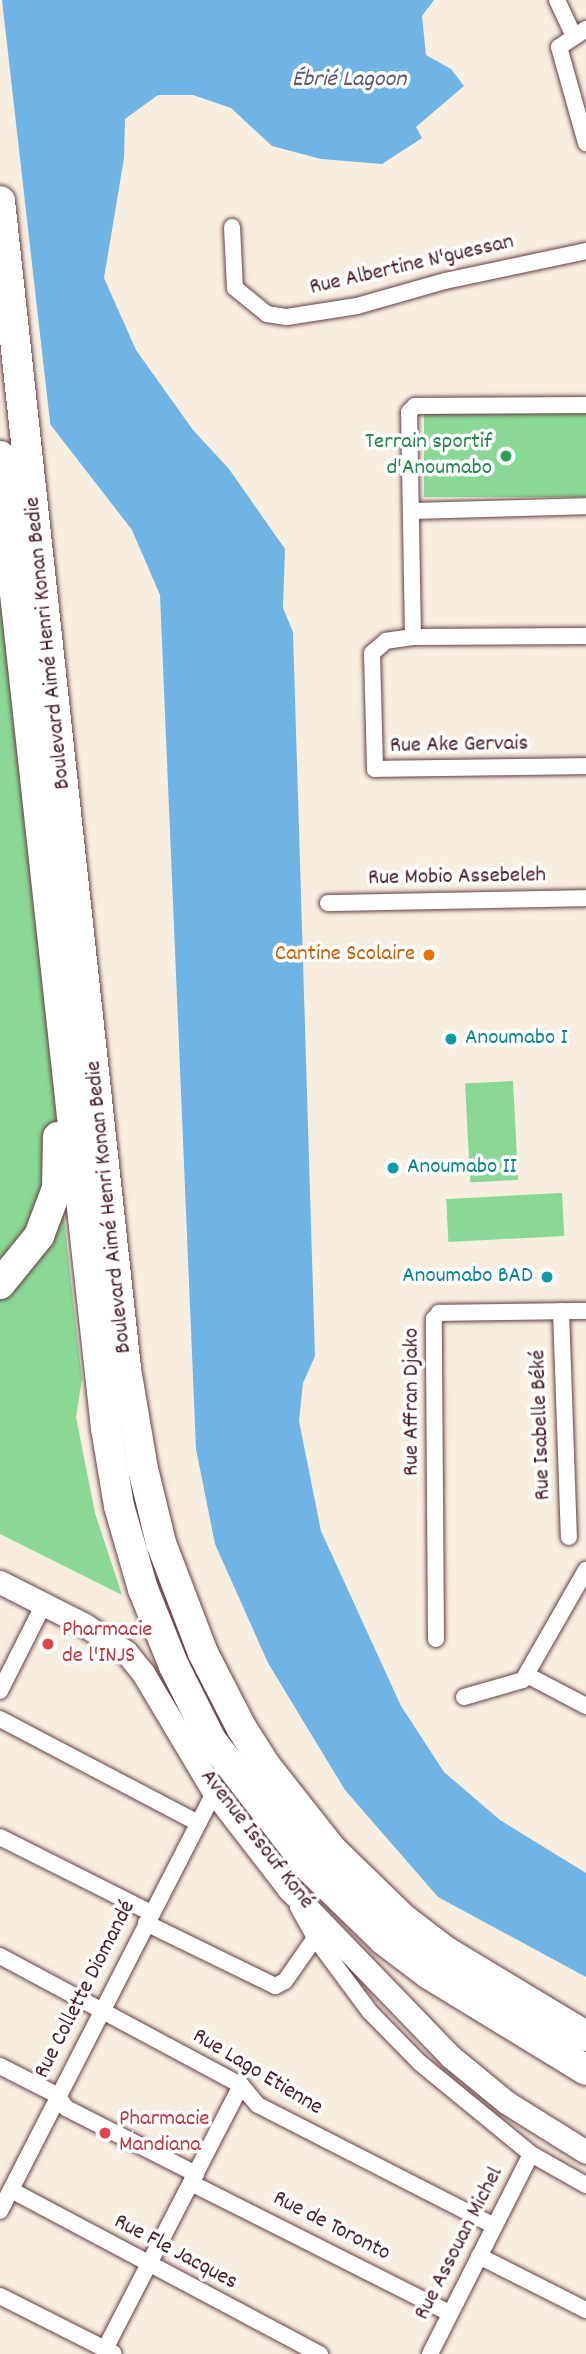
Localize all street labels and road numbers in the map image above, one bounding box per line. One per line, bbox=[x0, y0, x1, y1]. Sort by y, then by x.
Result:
street label: Rue Albertine N'guessan bbox=[307, 229, 517, 303]
street label: Boulevard Aimé Henri Konan Bedie bbox=[20, 495, 78, 791]
street label: Rue Ake Gervais bbox=[390, 731, 528, 761]
street label: Rue Mobio Assebeleh bbox=[368, 863, 546, 893]
street label: Boulevard Aimé Henri Konan Bedie bbox=[81, 1059, 139, 1355]
street label: Rue Affran Djako bbox=[399, 1328, 427, 1476]
street label: Rue Isabelle Béké bbox=[526, 1349, 558, 1501]
street label: Avenue Issouf Koné bbox=[193, 1765, 319, 1915]
street label: Rue Collette Diomandé bbox=[29, 1897, 143, 2083]
street label: Rue Lago Etienne bbox=[187, 2023, 327, 2123]
street label: Rue Assouan Michel bbox=[409, 2163, 511, 2325]
street label: Rue de Toronto bbox=[268, 2186, 394, 2268]
street label: Rue Fle Jacques bbox=[108, 2209, 242, 2297]

